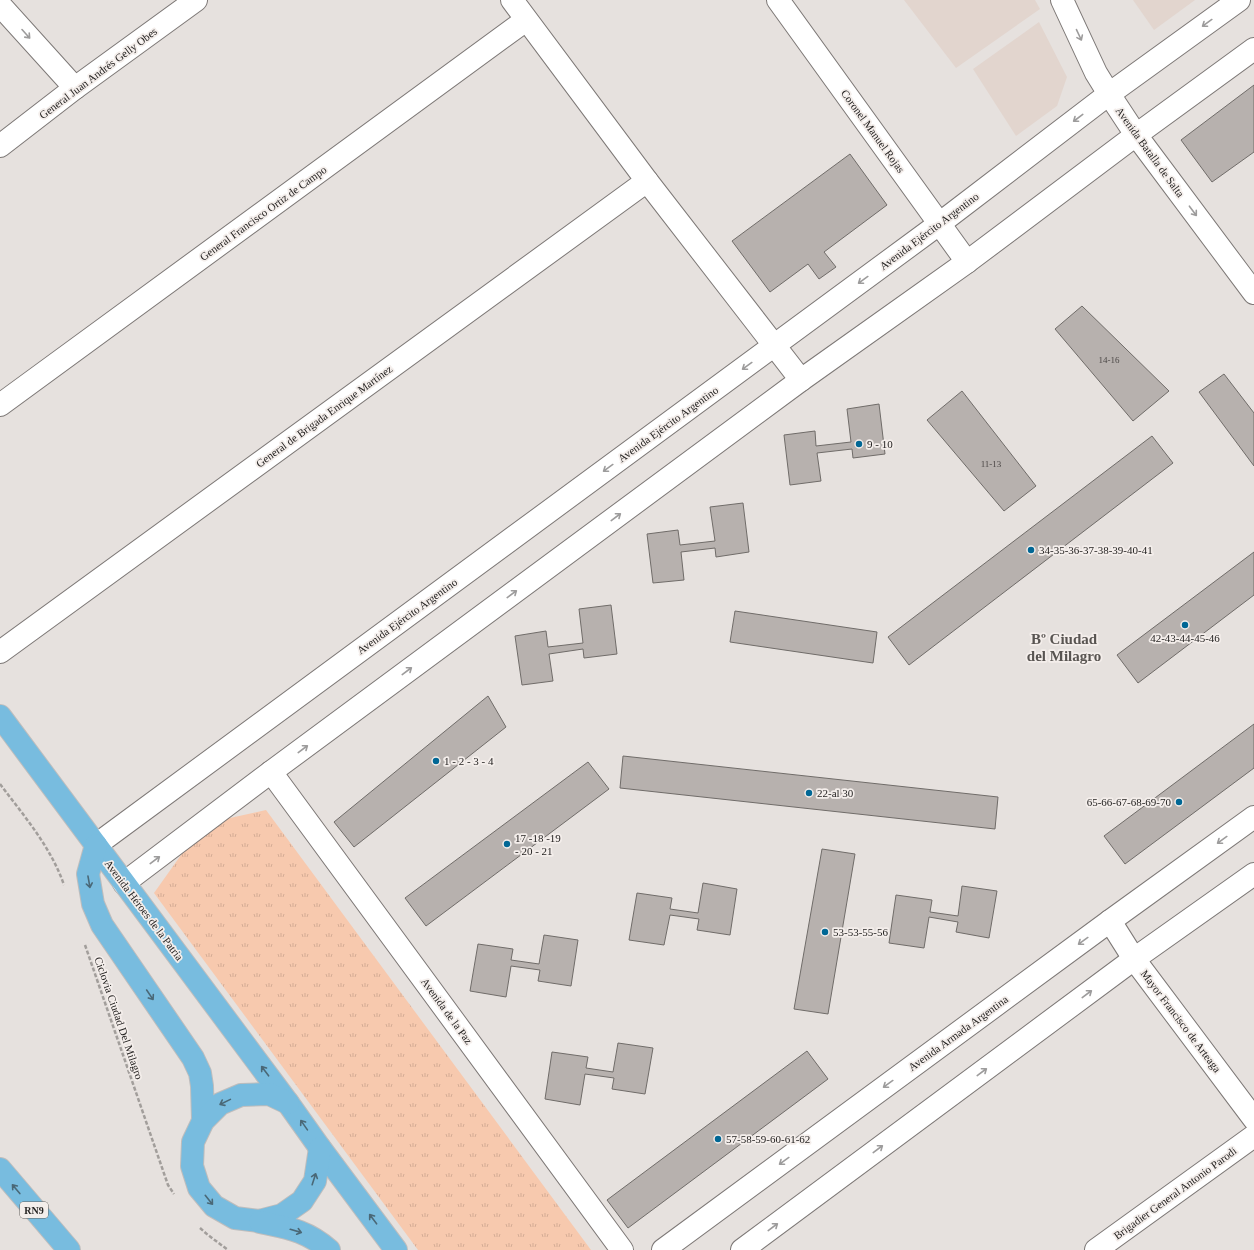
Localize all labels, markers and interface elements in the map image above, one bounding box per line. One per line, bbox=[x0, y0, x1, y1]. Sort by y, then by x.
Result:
one-way arrow bbox=[1202, 19, 1213, 27]
street label: General Juan Andrés Gelly Obes bbox=[37, 25, 159, 121]
one-way arrow bbox=[21, 29, 31, 39]
one-way arrow bbox=[1076, 29, 1083, 41]
street label: Coronel Manuel Rojas bbox=[839, 87, 907, 175]
street label: Avenida Batalla de Salta bbox=[1113, 105, 1187, 199]
one-way arrow bbox=[1073, 113, 1084, 122]
street label: General Francisco Ortiz de Campo bbox=[197, 163, 329, 263]
street label: Avenida Ejército Argentino bbox=[877, 190, 981, 272]
one-way arrow bbox=[1189, 205, 1197, 216]
one-way arrow bbox=[857, 276, 868, 285]
house number: 14-16 bbox=[1099, 355, 1120, 365]
street label: General de Brigada Enrique Martínez bbox=[254, 362, 395, 470]
one-way arrow bbox=[741, 362, 752, 370]
street label: Avenida Ejército Argentino bbox=[616, 383, 721, 464]
place label: 9 - 10 bbox=[867, 438, 893, 450]
marker: 9 - 10 bbox=[854, 439, 864, 449]
house number: 11-13 bbox=[981, 459, 1002, 469]
one-way arrow bbox=[603, 464, 614, 472]
one-way arrow bbox=[610, 513, 621, 521]
place label: 34-35-36-37-38-39-40-41 bbox=[1039, 544, 1153, 556]
marker: 34-35-36-37-38-39-40-41 bbox=[1026, 545, 1036, 555]
street label: Avenida Ejército Argentino bbox=[355, 575, 460, 656]
one-way arrow bbox=[506, 590, 517, 598]
marker: 42-43-44-45-46 bbox=[1180, 620, 1190, 630]
district label: Bº Ciudad del Milagro bbox=[1027, 631, 1101, 664]
place label: 42-43-44-45-46 bbox=[1150, 632, 1220, 644]
one-way arrow bbox=[402, 667, 413, 676]
one-way arrow bbox=[297, 745, 308, 753]
place label: 1 - 2 - 3 - 4 bbox=[444, 755, 494, 767]
marker: 1 - 2 - 3 - 4 bbox=[431, 756, 441, 766]
place label: 22-al 30 bbox=[817, 787, 854, 799]
marker: 22-al 30 bbox=[804, 788, 814, 798]
place label: 65-66-67-68-69-70 bbox=[1087, 796, 1171, 808]
marker: 65-66-67-68-69-70 bbox=[1174, 797, 1184, 807]
place label: 17 -18 -19 - 20 - 21 bbox=[515, 832, 561, 857]
one-way arrow bbox=[1217, 836, 1228, 844]
marker: 17 -18 -19 - 20 - 21 bbox=[502, 839, 512, 849]
one-way arrow bbox=[149, 856, 160, 864]
street label: Avenida Héroes de la Patria bbox=[102, 857, 186, 963]
one-way arrow bbox=[85, 875, 93, 888]
place label: 53-53-55-56 bbox=[833, 926, 888, 938]
marker: 53-53-55-56 bbox=[820, 927, 830, 937]
one-way arrow bbox=[1078, 937, 1089, 945]
street label: Ciclovia Ciudad Del Milagro bbox=[92, 955, 146, 1081]
street label: Mayor Francisco de Arteaga bbox=[1139, 967, 1223, 1075]
street label: Avenida de la Paz bbox=[419, 976, 475, 1047]
one-way arrow bbox=[146, 989, 154, 1000]
one-way arrow bbox=[1081, 990, 1092, 999]
street label: Avenida Armada Argentina bbox=[906, 993, 1010, 1073]
one-way arrow bbox=[261, 1066, 269, 1077]
one-way arrow bbox=[977, 1068, 988, 1076]
one-way arrow bbox=[883, 1080, 894, 1088]
one-way arrow bbox=[219, 1099, 231, 1107]
one-way arrow bbox=[300, 1120, 308, 1131]
place label: 57-58-59-60-61-62 bbox=[726, 1133, 810, 1145]
marker: 57-58-59-60-61-62 bbox=[713, 1134, 723, 1144]
street label: Brigadier General Antonio Parodi bbox=[1111, 1144, 1239, 1242]
one-way arrow bbox=[872, 1145, 883, 1153]
one-way arrow bbox=[778, 1157, 789, 1165]
one-way arrow bbox=[311, 1173, 318, 1186]
one-way arrow bbox=[12, 1183, 21, 1194]
one-way arrow bbox=[205, 1195, 213, 1206]
road number: RN9 bbox=[20, 1202, 48, 1218]
one-way arrow bbox=[369, 1213, 377, 1224]
one-way arrow bbox=[768, 1223, 779, 1231]
one-way arrow bbox=[289, 1228, 302, 1235]

